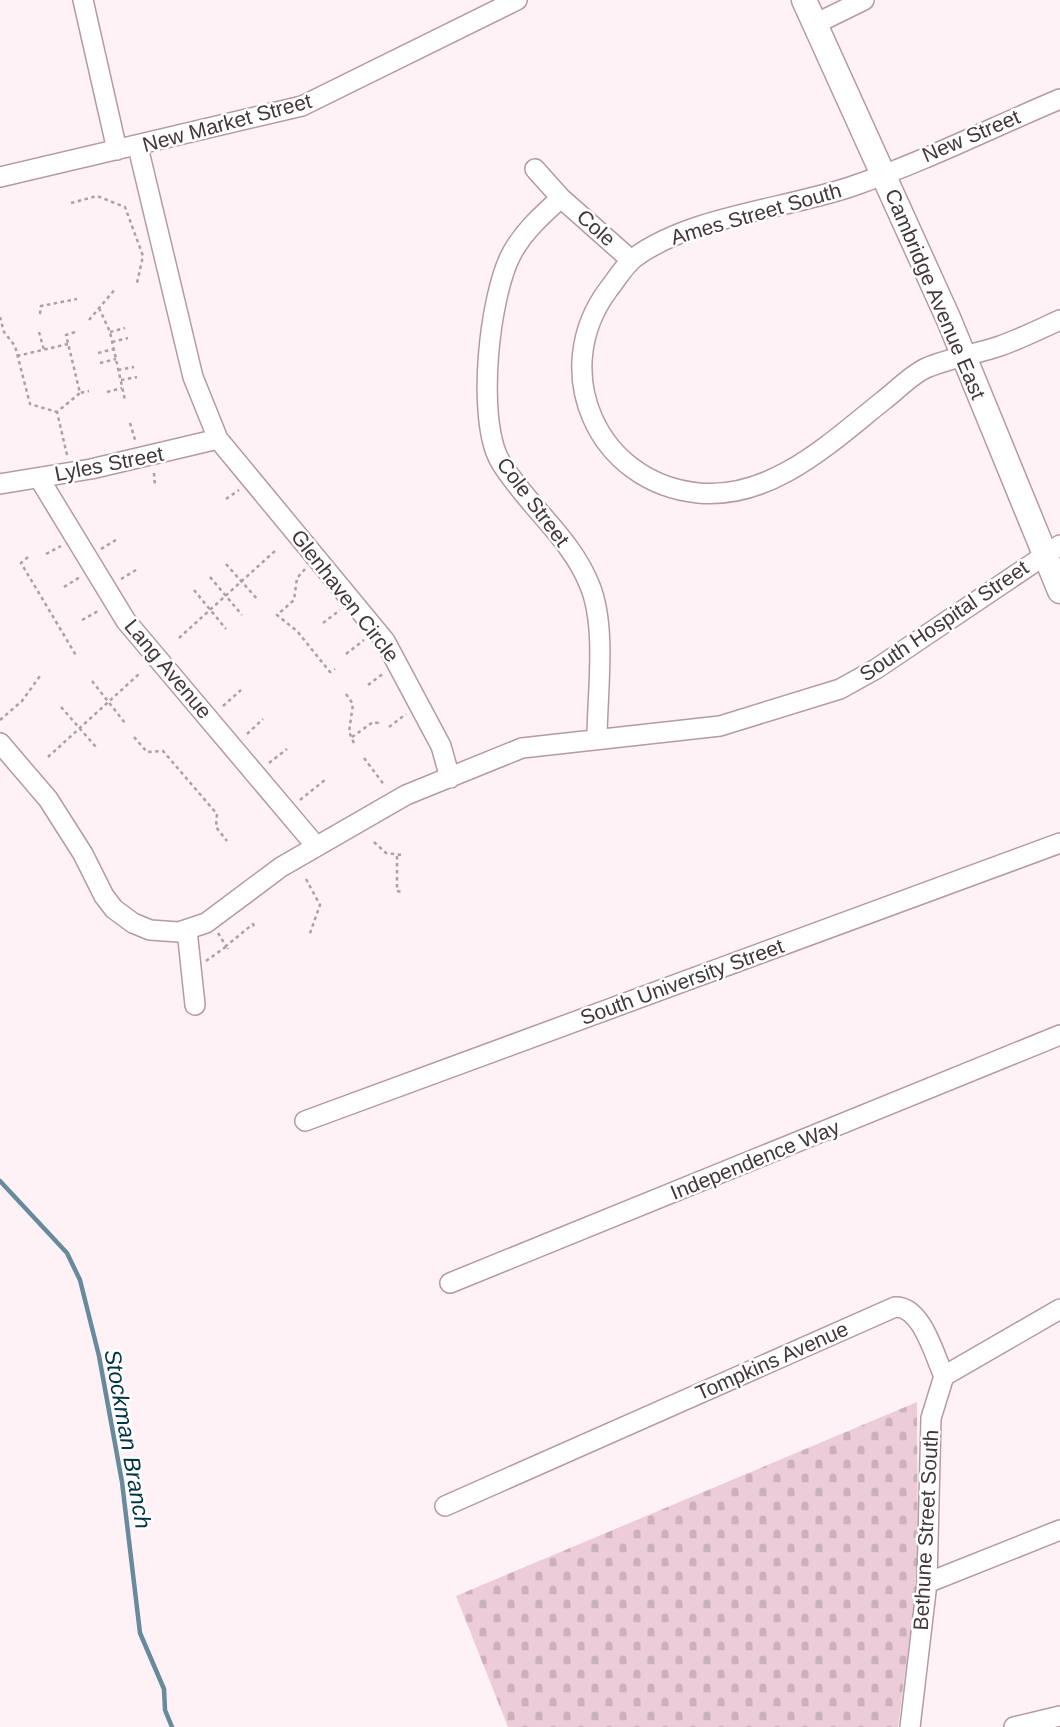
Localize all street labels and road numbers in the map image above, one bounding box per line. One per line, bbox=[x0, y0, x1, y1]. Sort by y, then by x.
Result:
street label: New Market Street bbox=[140, 89, 314, 156]
street label: New Street bbox=[919, 105, 1023, 166]
street label: Ames Street South bbox=[668, 178, 844, 249]
street label: Cambridge Avenue East bbox=[881, 185, 990, 403]
street label: Cole bbox=[573, 205, 620, 251]
street label: Lyles Street bbox=[53, 442, 165, 485]
street label: Cole Street bbox=[493, 453, 574, 551]
street label: Glenhaven Circle bbox=[287, 525, 404, 666]
street label: South Hospital Street bbox=[855, 555, 1033, 686]
street label: Lang Avenue bbox=[120, 614, 216, 723]
street label: South University Street bbox=[577, 934, 787, 1029]
street label: Independence Way bbox=[667, 1115, 843, 1204]
street label: Tompkins Avenue bbox=[692, 1317, 851, 1404]
street label: Bethune Street South bbox=[909, 1429, 942, 1631]

